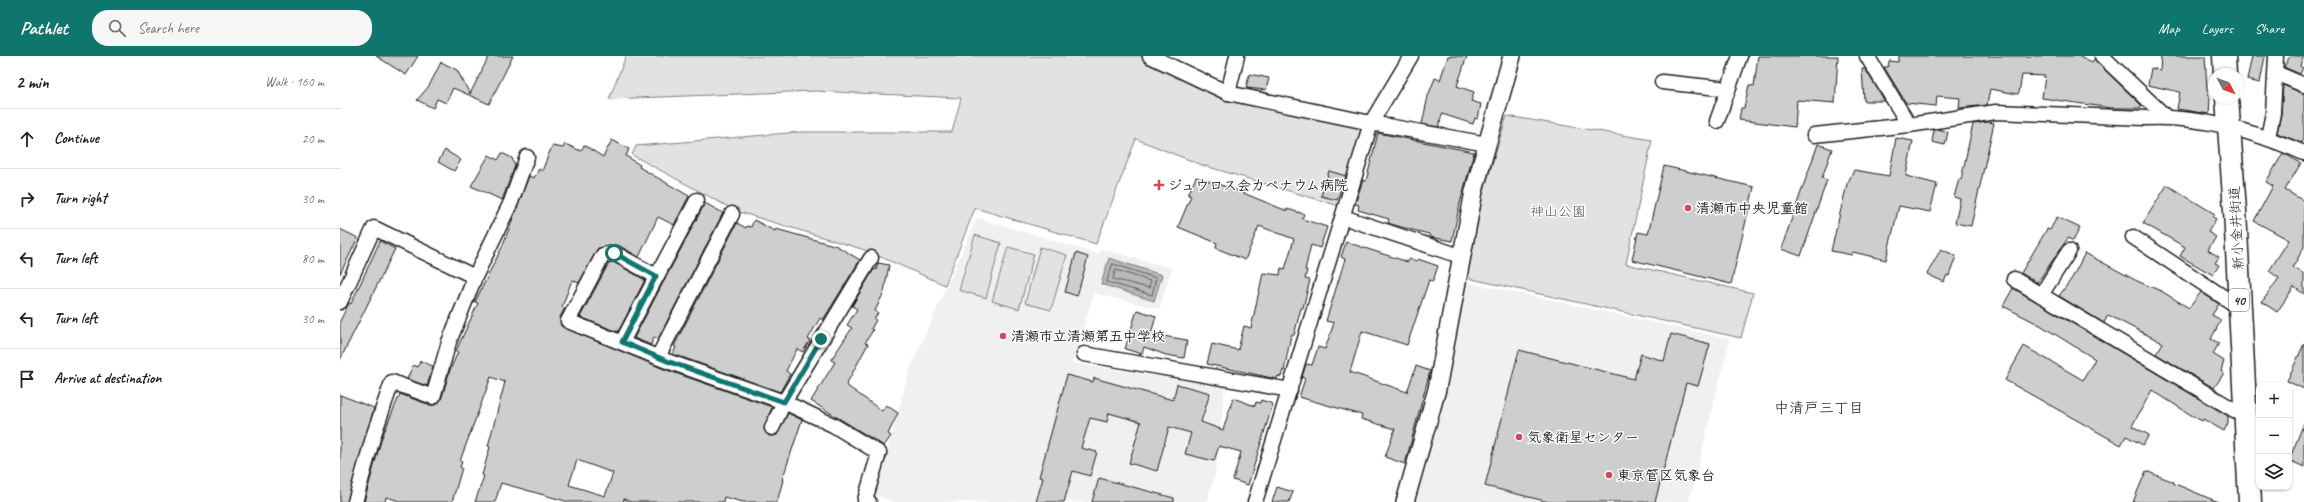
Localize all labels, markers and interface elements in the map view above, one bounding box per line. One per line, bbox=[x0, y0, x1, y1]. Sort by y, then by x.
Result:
search box bbox=[92, 10, 372, 46]
text: Pathlet bbox=[20, 16, 68, 40]
icon: search bbox=[106, 17, 128, 39]
text: Search here bbox=[138, 19, 199, 38]
text: Map bbox=[2158, 20, 2180, 37]
text: Layers bbox=[2202, 20, 2233, 37]
text: Share bbox=[2255, 20, 2284, 37]
north arrow bbox=[2208, 68, 2244, 104]
text: 2 min bbox=[16, 72, 49, 93]
text: Walk · 160 m bbox=[265, 74, 324, 90]
icon: ahead bbox=[16, 128, 38, 150]
text: Continue bbox=[54, 129, 99, 148]
text: 20 m bbox=[302, 131, 324, 147]
place label: ジュウロス会カペナウム病院 bbox=[1168, 177, 1348, 194]
marker: ジュウロス会カペナウム病院 bbox=[1153, 179, 1165, 191]
street label: 新小金井街道 bbox=[2226, 186, 2247, 270]
icon: right bbox=[16, 188, 38, 210]
text: Turn right bbox=[54, 189, 107, 208]
text: 30 m bbox=[302, 191, 324, 207]
place label: 清瀬市中央児童館 bbox=[1696, 200, 1808, 217]
park label: 神山公園 bbox=[1530, 203, 1586, 220]
marker: 清瀬市中央児童館 bbox=[1683, 203, 1693, 213]
route start bbox=[605, 244, 623, 262]
icon: left bbox=[16, 248, 38, 270]
text: Turn left bbox=[54, 249, 97, 268]
text: 80 m bbox=[302, 251, 324, 267]
road number: 40 bbox=[2229, 289, 2249, 311]
icon: left bbox=[16, 308, 38, 330]
text: Turn left bbox=[54, 309, 97, 328]
text: 30 m bbox=[302, 311, 324, 327]
place label: 清瀬市立清瀬第五中学校 bbox=[1011, 328, 1165, 345]
route end bbox=[812, 330, 830, 348]
marker: 清瀬市立清瀬第五中学校 bbox=[998, 331, 1008, 341]
icon: arrive bbox=[16, 368, 38, 390]
text: Arrive at destination bbox=[54, 369, 161, 388]
map controls bbox=[2256, 382, 2292, 490]
button: + bbox=[2256, 382, 2292, 418]
district label: 中清戸三丁目 bbox=[1774, 399, 1864, 418]
button: − bbox=[2256, 418, 2292, 454]
place label: 気象衛星センター bbox=[1527, 429, 1639, 446]
marker: 気象衛星センター bbox=[1514, 432, 1524, 442]
button: layers bbox=[2256, 454, 2292, 490]
place label: 東京管区気象台 bbox=[1617, 467, 1715, 484]
marker: 東京管区気象台 bbox=[1604, 470, 1614, 480]

